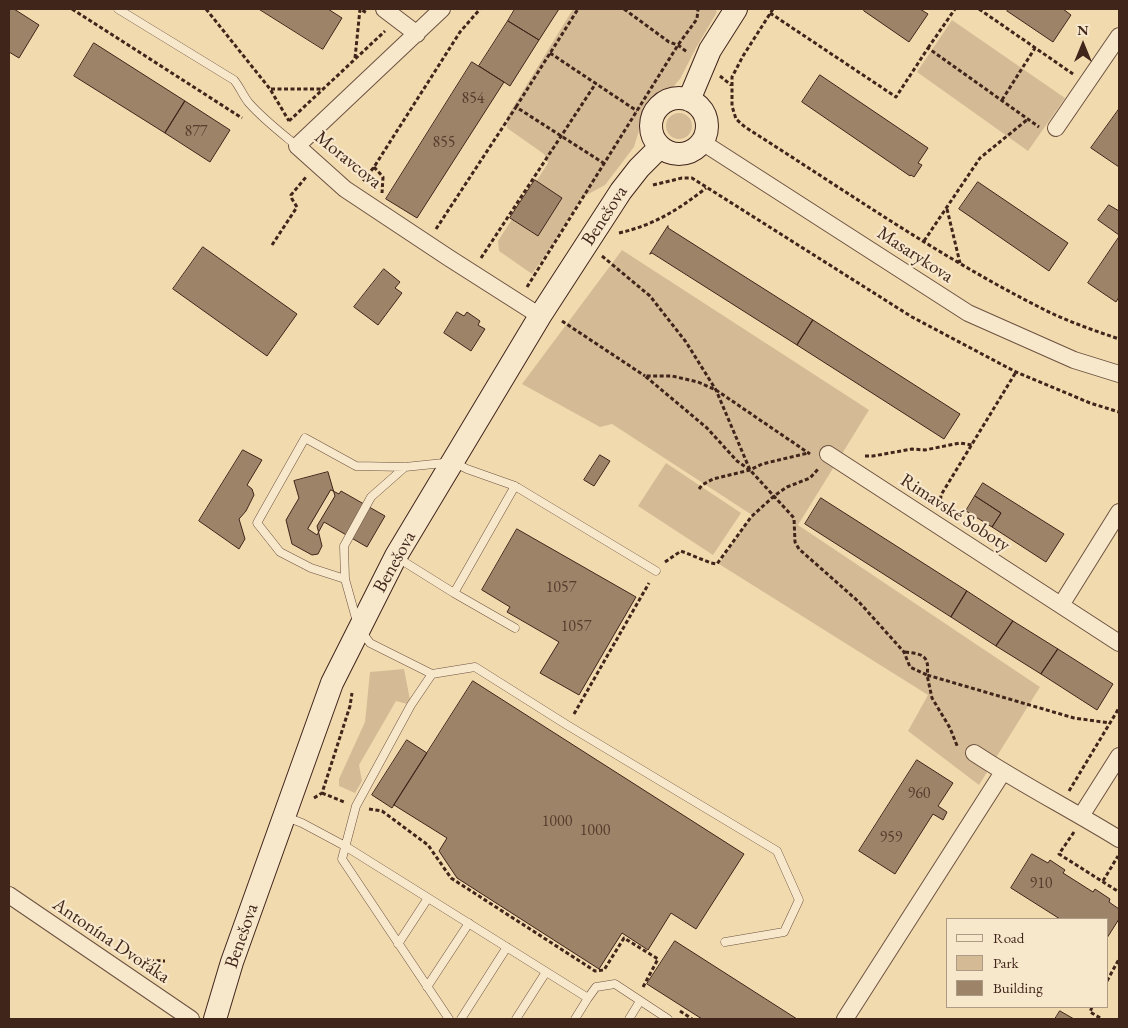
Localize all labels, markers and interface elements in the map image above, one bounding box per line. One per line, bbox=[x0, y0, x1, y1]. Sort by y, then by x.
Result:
north arrow bbox=[1058, 20, 1108, 70]
text: N bbox=[1077, 21, 1089, 39]
house number: 854 bbox=[461, 89, 485, 109]
house number: 877 bbox=[184, 122, 208, 142]
street label: Moravcova bbox=[310, 126, 386, 194]
house number: 855 bbox=[432, 133, 456, 153]
street label: Benešova bbox=[577, 182, 633, 250]
street label: Masarykova bbox=[873, 222, 957, 288]
street label: Rimavské Soboty bbox=[896, 469, 1014, 557]
street label: Benešova bbox=[369, 527, 421, 597]
house number: 1057 bbox=[546, 578, 576, 598]
house number: 1057 bbox=[561, 617, 591, 637]
house number: 960 bbox=[907, 784, 931, 804]
house number: 1000 bbox=[542, 812, 572, 832]
house number: 1000 bbox=[580, 821, 610, 841]
house number: 959 bbox=[879, 828, 903, 848]
house number: 910 bbox=[1029, 874, 1053, 894]
street label: Antonína Dvořáka bbox=[48, 893, 174, 989]
street label: Benešova bbox=[220, 901, 264, 971]
legend bbox=[946, 918, 1108, 1008]
text: Road bbox=[993, 928, 1024, 947]
text: Park bbox=[993, 953, 1019, 972]
text: Building bbox=[993, 978, 1043, 997]

